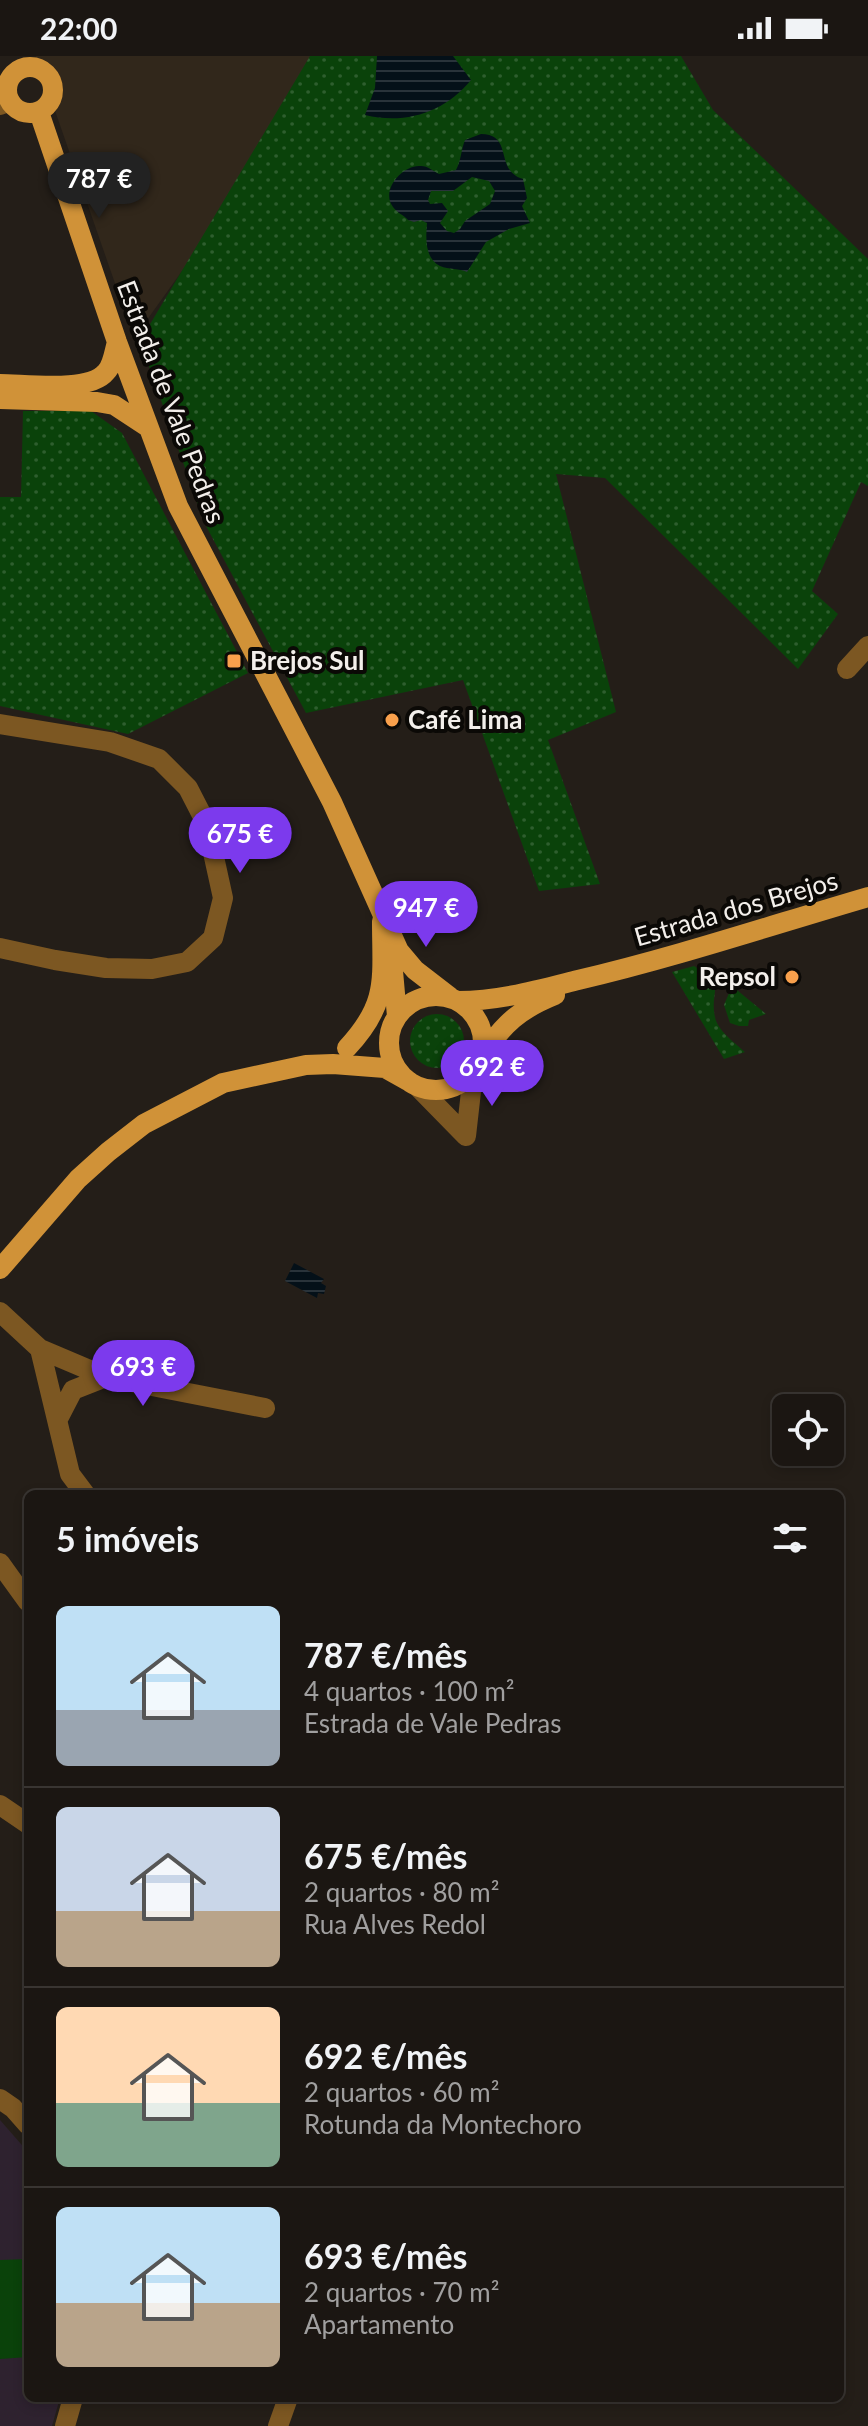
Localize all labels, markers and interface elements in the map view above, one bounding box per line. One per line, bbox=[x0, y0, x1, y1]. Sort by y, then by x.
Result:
text: 22:00 bbox=[40, 10, 117, 46]
pin: 787 € bbox=[43, 152, 155, 220]
text: 787 € bbox=[66, 162, 132, 194]
street label: Estrada de Vale Pedras bbox=[111, 276, 233, 528]
place label: Brejos Sul bbox=[250, 644, 365, 676]
marker: Brejos Sul bbox=[225, 652, 243, 670]
place label: Café Lima bbox=[408, 703, 522, 735]
marker: Café Lima bbox=[383, 711, 401, 729]
pin: 675 € bbox=[184, 807, 296, 875]
text: 675 € bbox=[207, 817, 273, 849]
street label: Estrada dos Brejos bbox=[630, 864, 841, 952]
pin: 947 € bbox=[370, 881, 482, 949]
text: 947 € bbox=[393, 891, 459, 923]
place label: Repsol bbox=[699, 960, 776, 992]
marker: Repsol bbox=[783, 968, 801, 986]
pin: 692 € bbox=[436, 1040, 548, 1108]
text: 692 € bbox=[459, 1050, 525, 1082]
pin: 693 € bbox=[87, 1340, 199, 1408]
text: 693 € bbox=[110, 1350, 176, 1382]
map controls bbox=[772, 1394, 844, 1466]
button: locate bbox=[772, 1394, 844, 1466]
icon: filters bbox=[768, 1516, 812, 1560]
text: 5 imóveis bbox=[56, 1518, 199, 1559]
text: 787 €/mês bbox=[304, 1634, 468, 1675]
icon: home bbox=[120, 1638, 216, 1734]
text: 4 quartos · 100 m² bbox=[304, 1675, 514, 1707]
text: Estrada de Vale Pedras bbox=[304, 1707, 562, 1739]
text: 675 €/mês bbox=[304, 1835, 468, 1876]
icon: home bbox=[120, 1839, 216, 1935]
text: 2 quartos · 80 m² bbox=[304, 1876, 499, 1908]
text: Rua Alves Redol bbox=[304, 1908, 486, 1940]
text: 692 €/mês bbox=[304, 2035, 468, 2076]
icon: home bbox=[120, 2039, 216, 2135]
text: 2 quartos · 60 m² bbox=[304, 2076, 499, 2108]
text: Rotunda da Montechoro bbox=[304, 2108, 582, 2140]
text: 693 €/mês bbox=[304, 2235, 468, 2276]
icon: home bbox=[120, 2239, 216, 2335]
text: 2 quartos · 70 m² bbox=[304, 2276, 499, 2308]
text: Apartamento bbox=[304, 2308, 454, 2340]

